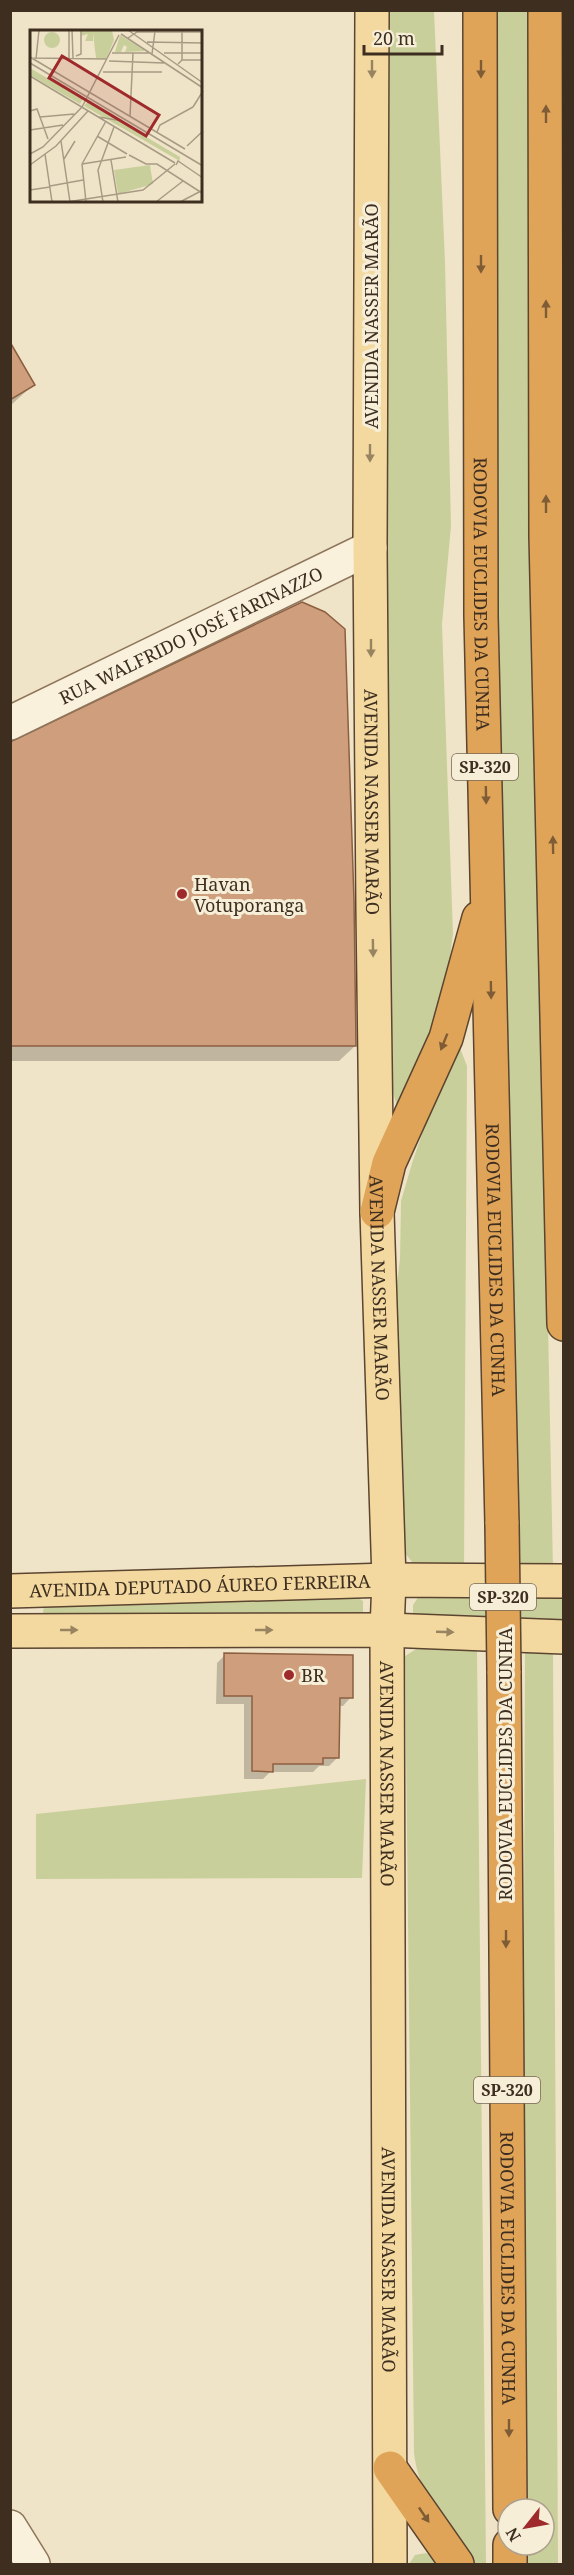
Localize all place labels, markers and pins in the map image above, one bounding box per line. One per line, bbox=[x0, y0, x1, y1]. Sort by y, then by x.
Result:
place label: Havan Votuporanga bbox=[194, 872, 304, 917]
marker: Havan Votuporanga bbox=[175, 887, 189, 901]
place label: BR bbox=[301, 1663, 325, 1687]
marker: BR bbox=[282, 1668, 296, 1682]

